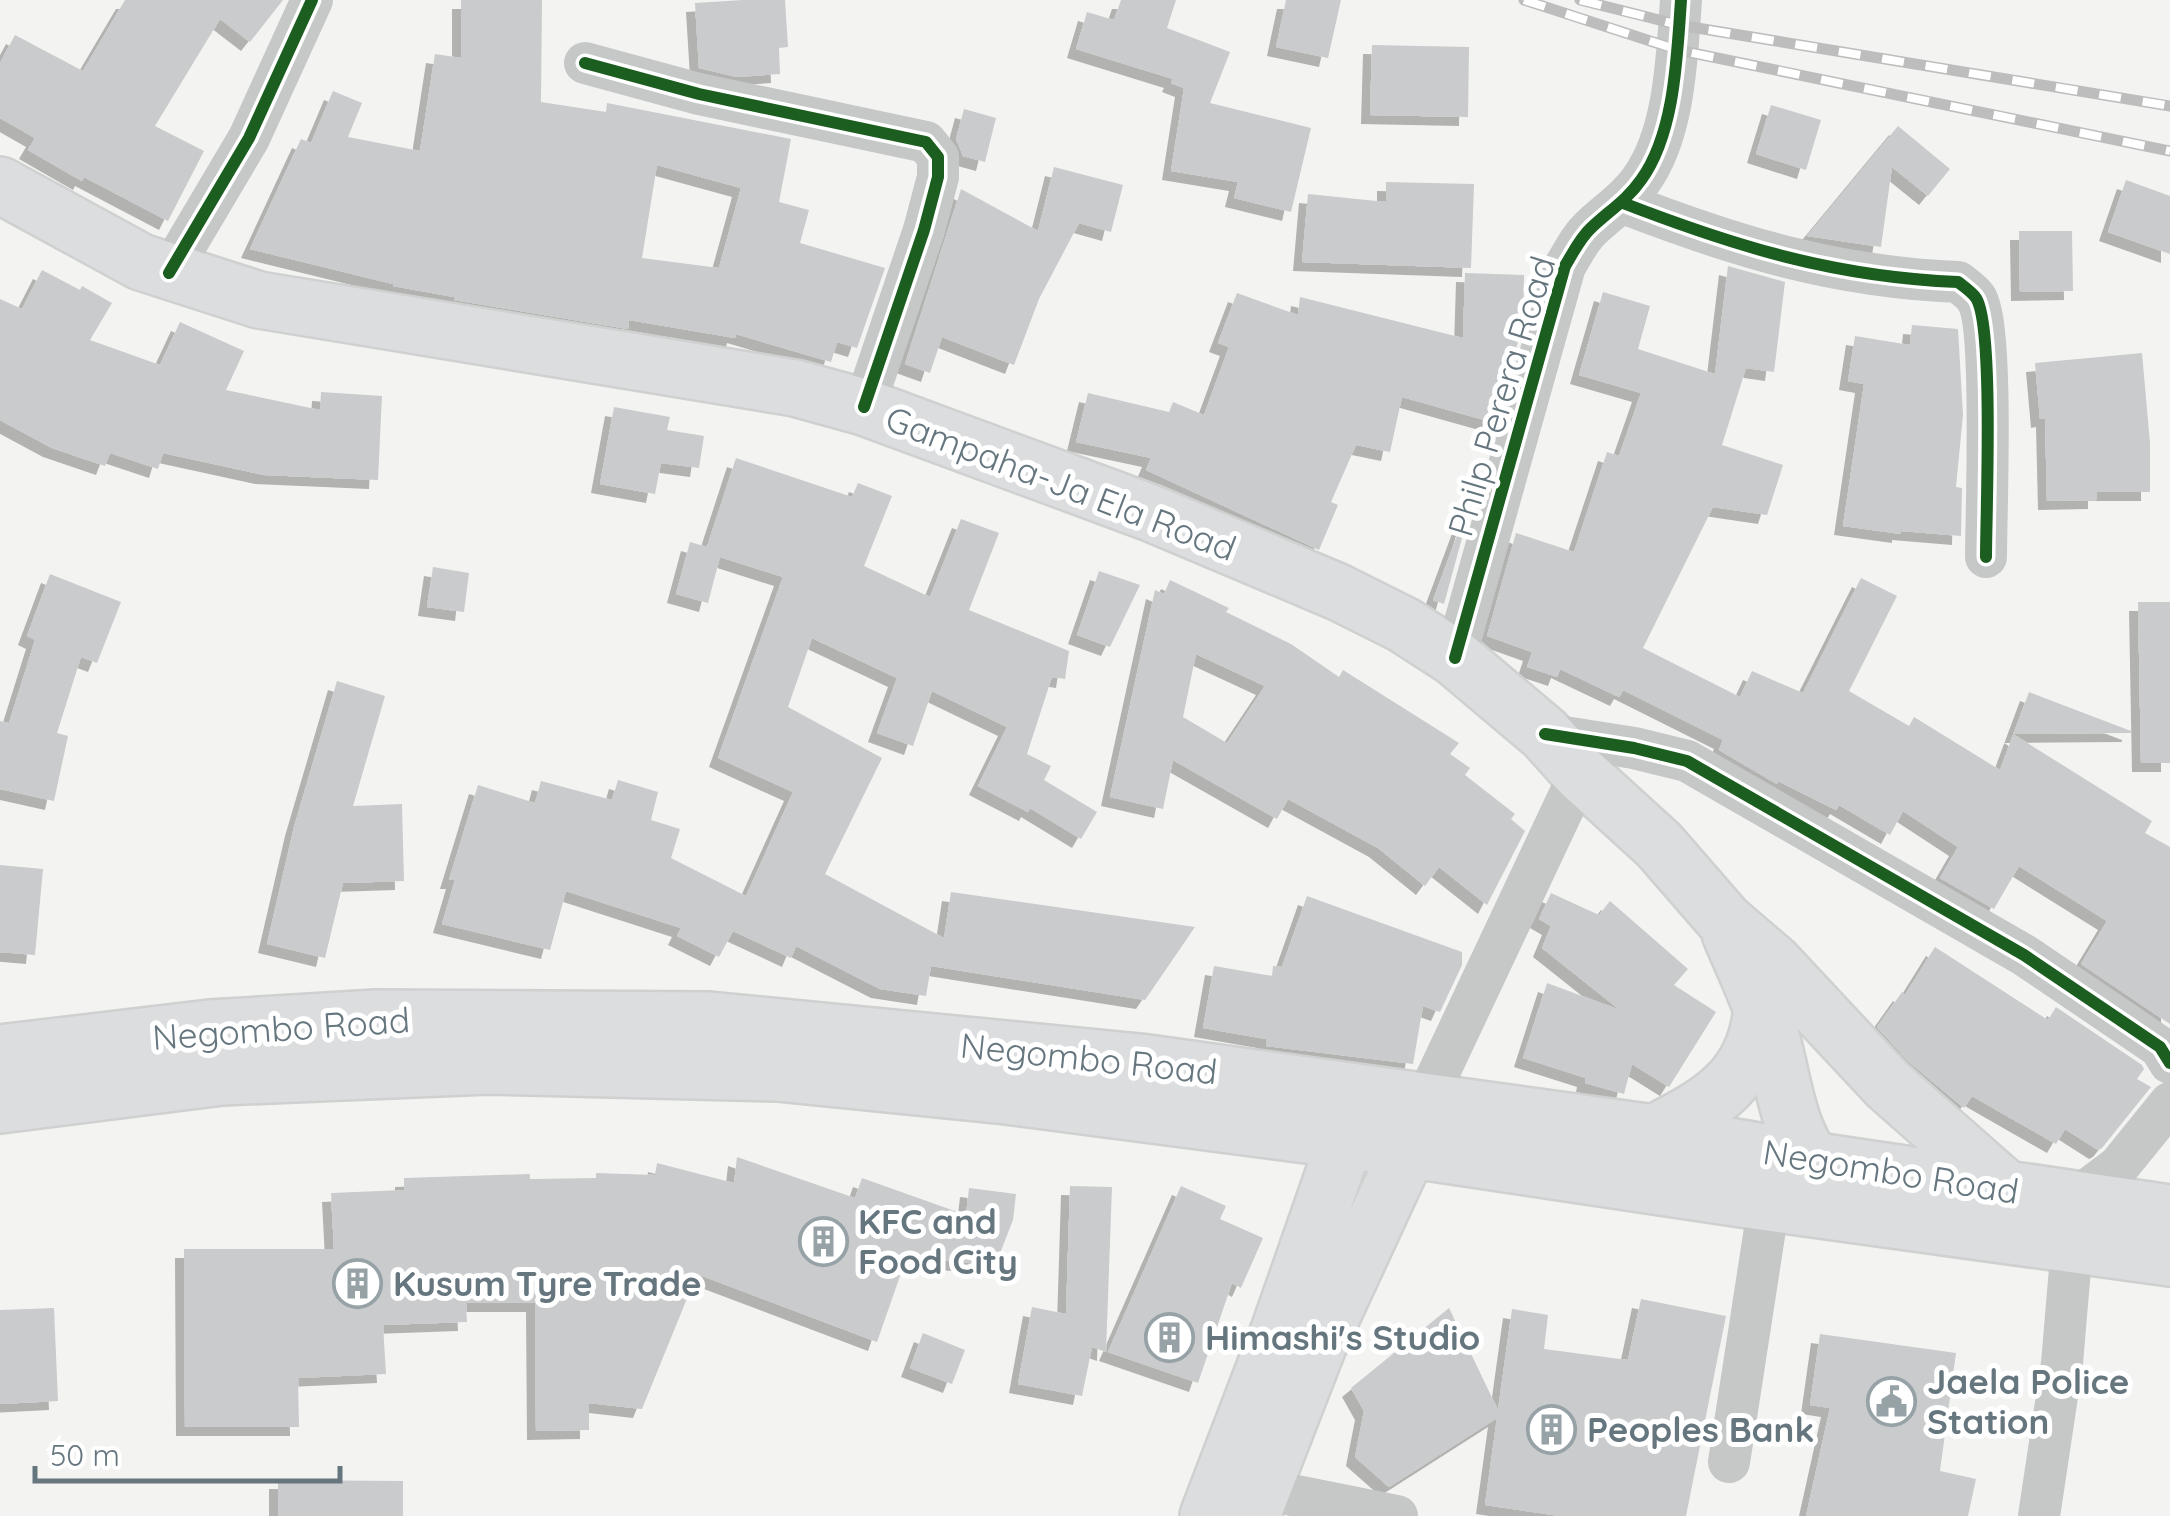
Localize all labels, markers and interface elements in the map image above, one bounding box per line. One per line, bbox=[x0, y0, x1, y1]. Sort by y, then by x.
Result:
street label: Philp Perera Road bbox=[1437, 251, 1565, 541]
street label: Gampaha-Ja Ela Road bbox=[880, 396, 1242, 570]
street label: Negombo Road bbox=[151, 997, 411, 1059]
street label: Negombo Road bbox=[958, 1023, 1220, 1093]
street label: Negombo Road bbox=[1760, 1129, 2022, 1213]
place label: KFC and Food City bbox=[858, 1199, 1018, 1283]
building icon: KFC and Food City bbox=[797, 1215, 849, 1267]
building icon: Kusum Tyre Trade bbox=[332, 1257, 384, 1309]
place label: Kusum Tyre Trade bbox=[393, 1261, 702, 1305]
building icon: Himashi's Studio bbox=[1144, 1311, 1196, 1363]
place label: Himashi's Studio bbox=[1205, 1315, 1480, 1359]
place label: Jaela Police Station bbox=[1927, 1359, 2129, 1443]
public building icon: Jaela Police Station bbox=[1866, 1375, 1918, 1427]
building icon: Peoples Bank bbox=[1526, 1403, 1578, 1455]
place label: Peoples Bank bbox=[1587, 1407, 1814, 1451]
scale bar bbox=[35, 1421, 340, 1483]
text: 50 m bbox=[50, 1436, 120, 1474]

